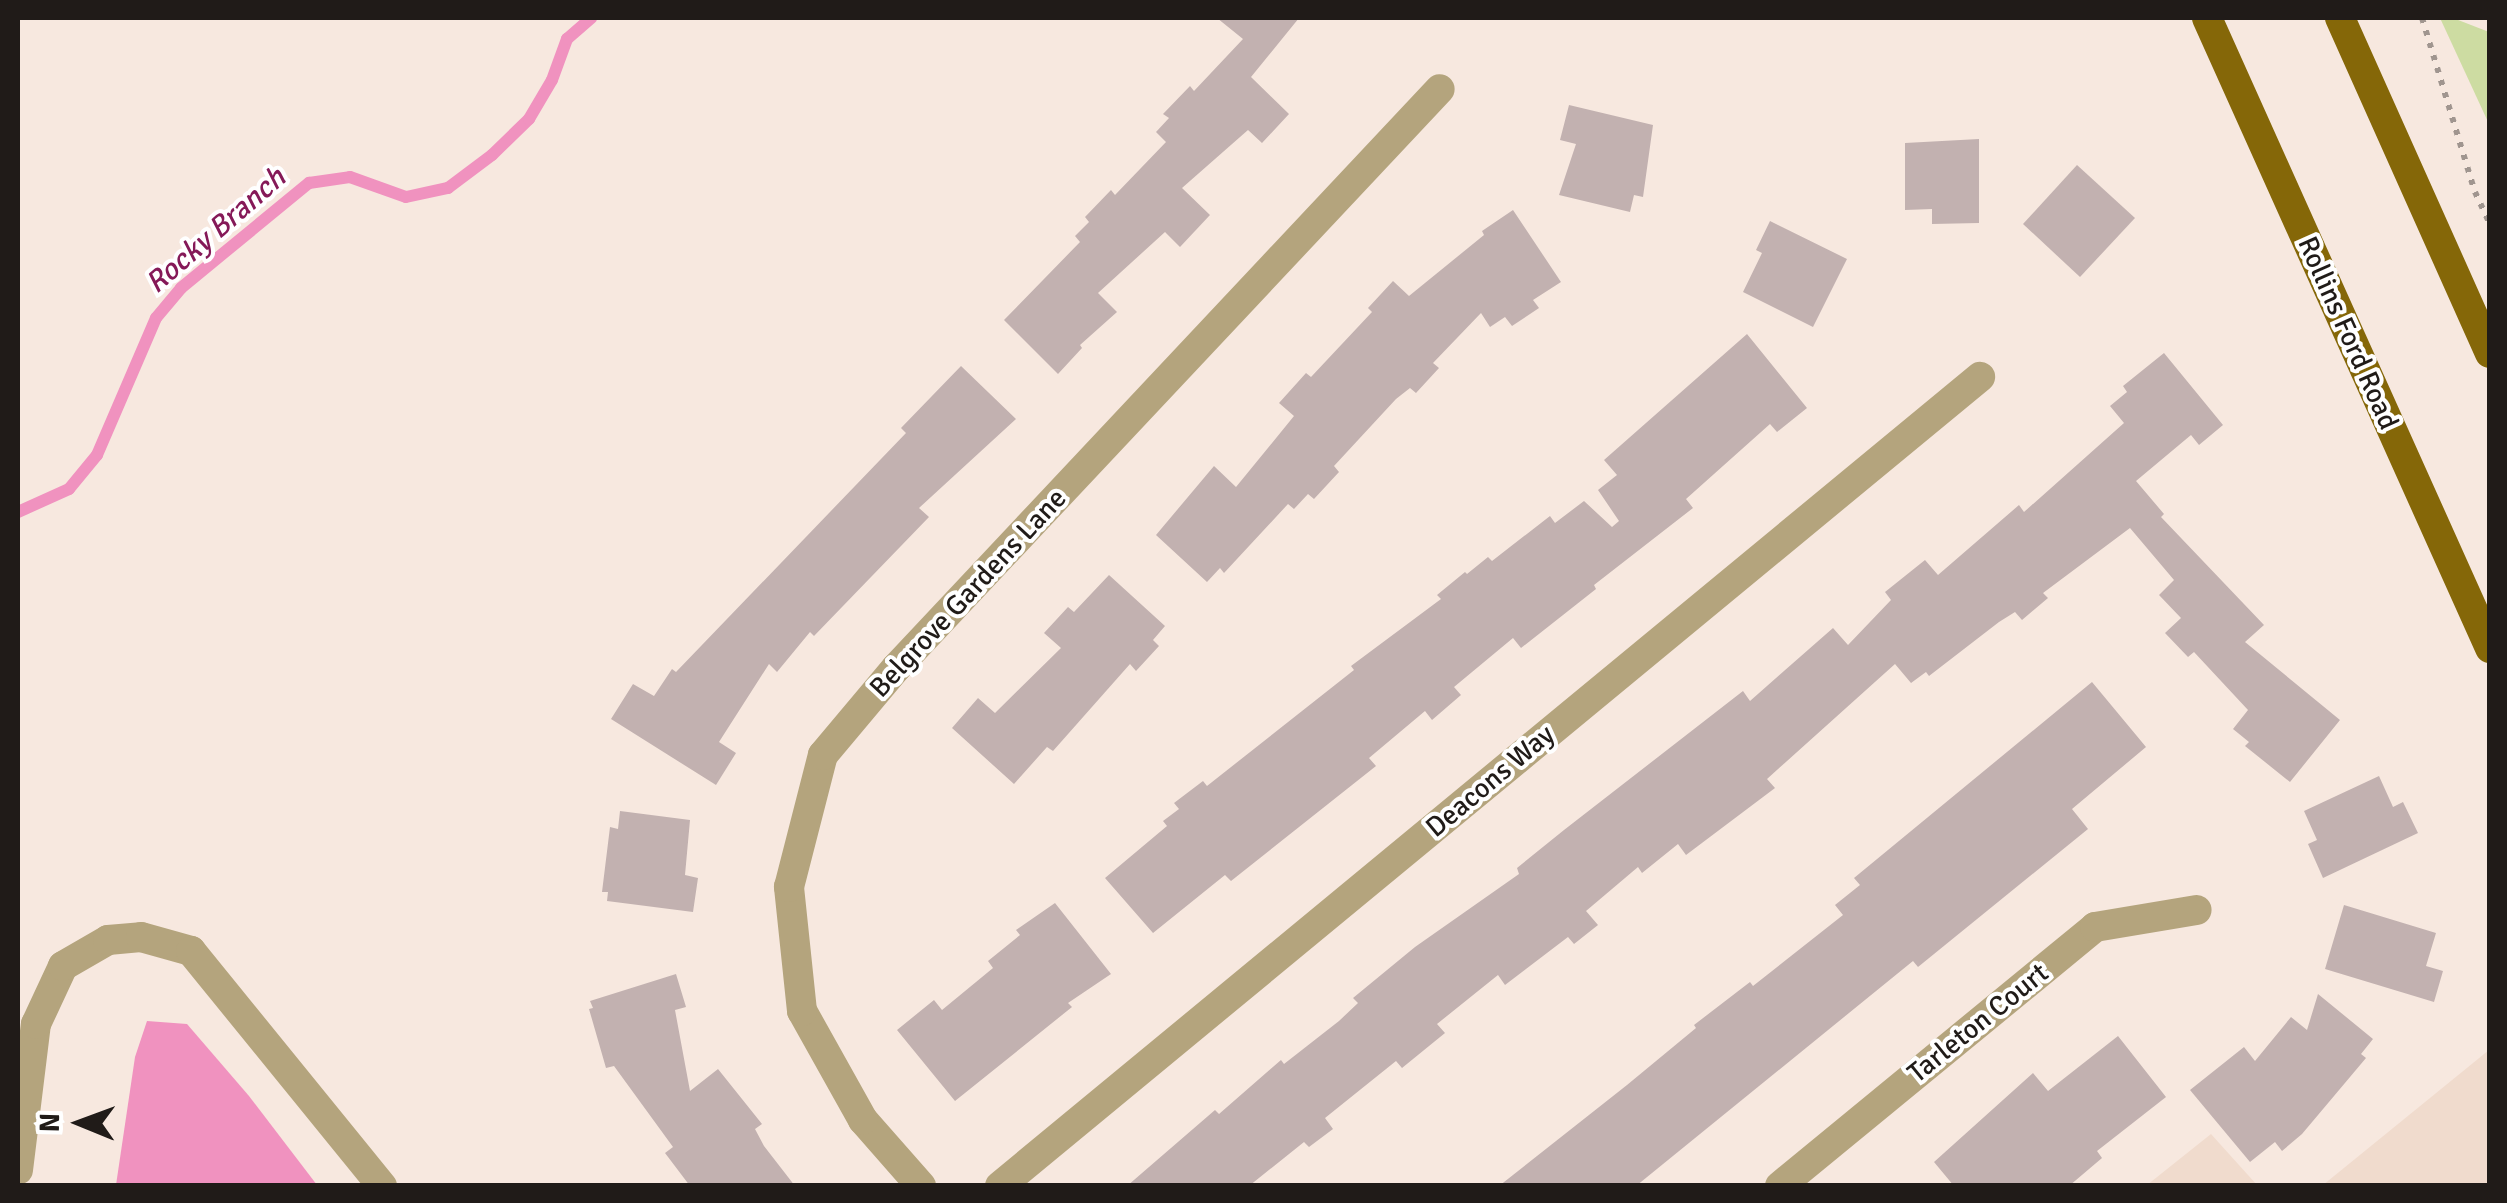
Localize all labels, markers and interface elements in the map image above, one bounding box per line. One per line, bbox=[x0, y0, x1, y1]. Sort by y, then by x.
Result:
water label: Rocky Branch bbox=[139, 160, 293, 302]
street label: Rollins Ford Road bbox=[2290, 231, 2406, 435]
street label: Belgrove Gardens Lane bbox=[863, 482, 1073, 704]
street label: Deacons Way bbox=[1419, 718, 1561, 844]
street label: Tarleton Court bbox=[1901, 956, 2055, 1090]
north arrow bbox=[30, 1073, 130, 1173]
text: N bbox=[33, 1112, 67, 1133]

